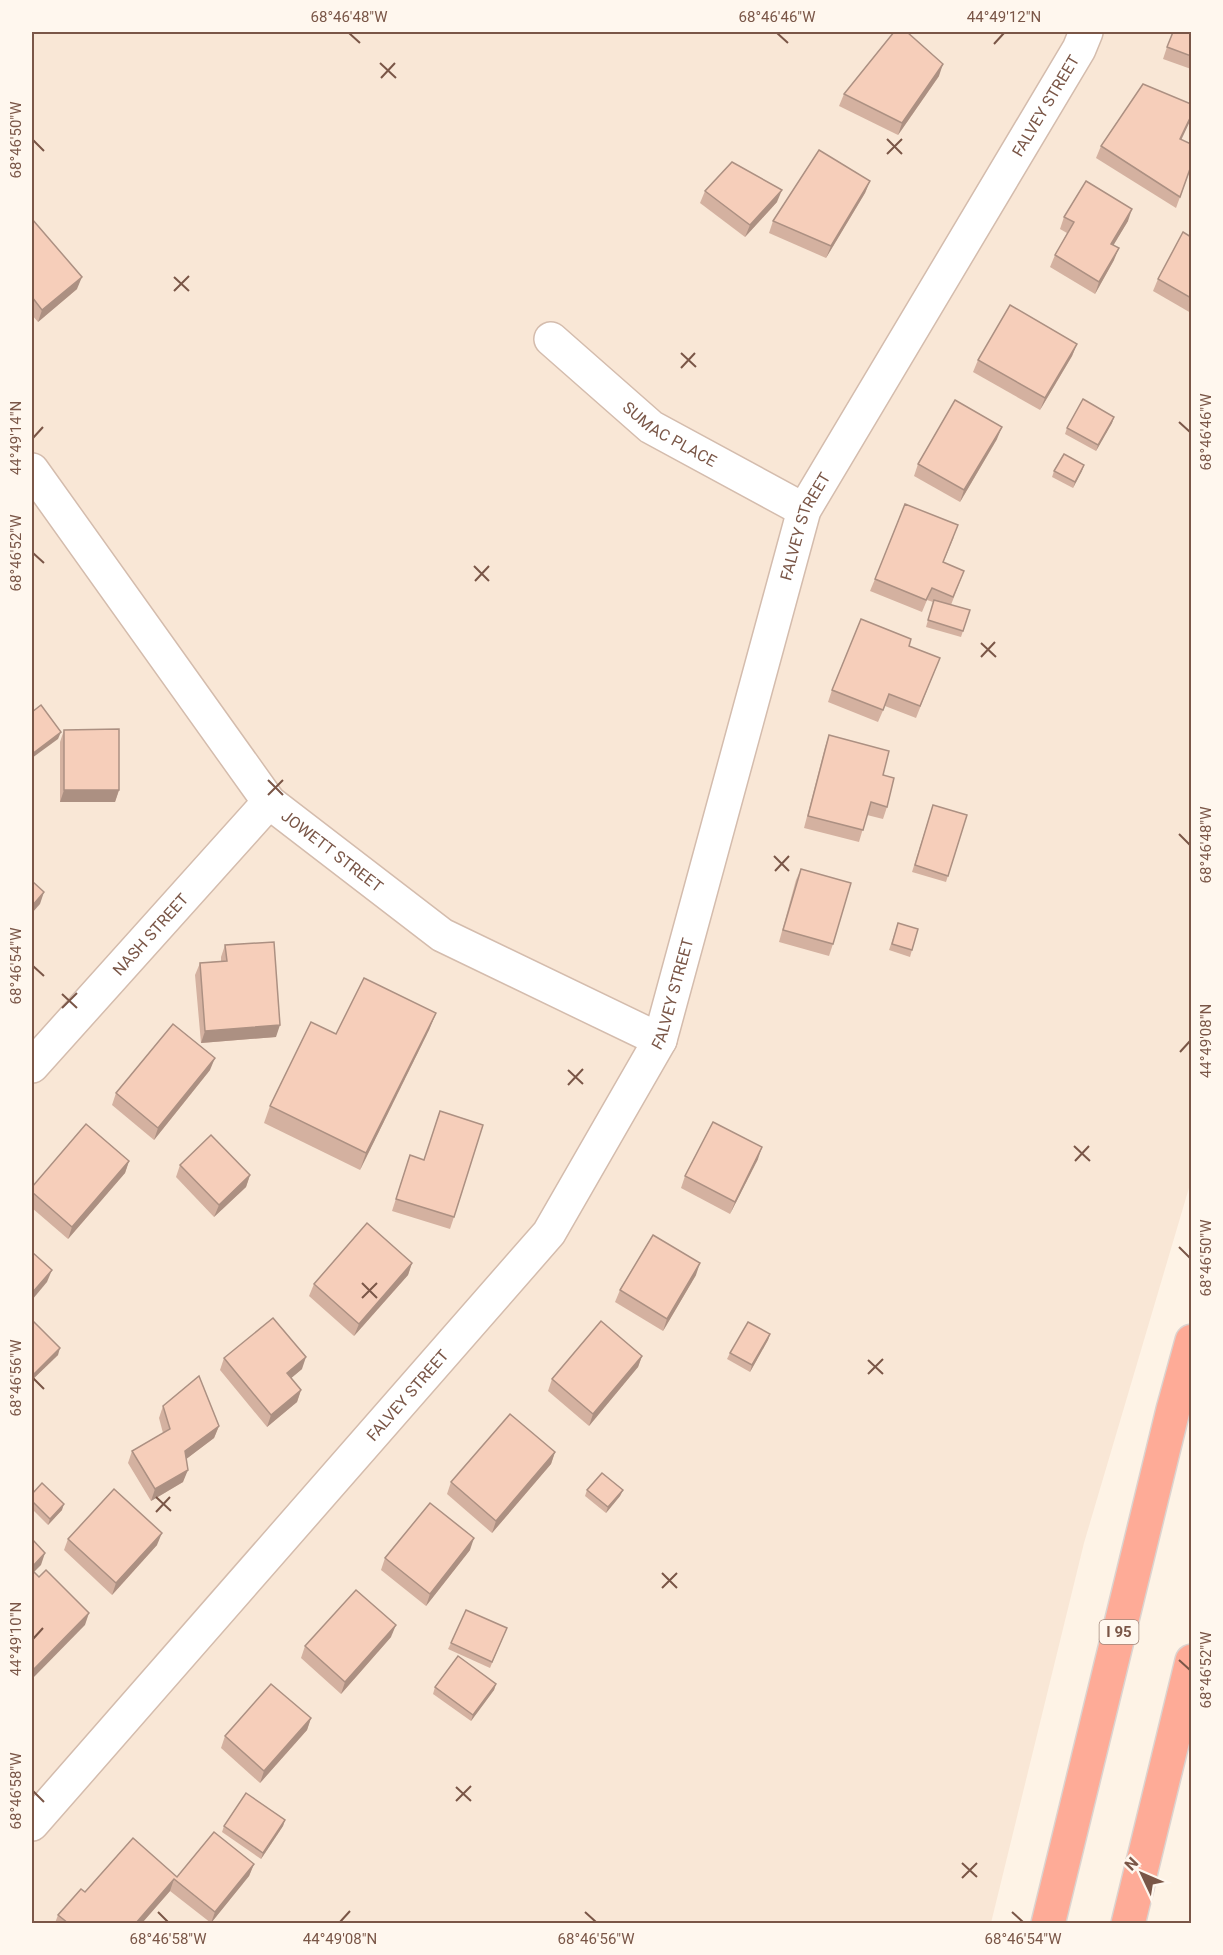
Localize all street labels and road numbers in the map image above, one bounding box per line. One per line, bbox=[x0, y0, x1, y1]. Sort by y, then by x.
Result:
street label: FALVEY STREET bbox=[1008, 51, 1083, 160]
street label: SUMAC PLACE bbox=[619, 398, 720, 471]
street label: FALVEY STREET bbox=[776, 469, 835, 583]
street label: JOWETT STREET bbox=[278, 806, 387, 896]
street label: NASH STREET bbox=[109, 889, 193, 980]
street label: FALVEY STREET bbox=[648, 935, 697, 1053]
street label: FALVEY STREET bbox=[363, 1345, 453, 1445]
road number: I 95 bbox=[1100, 1620, 1138, 1644]

